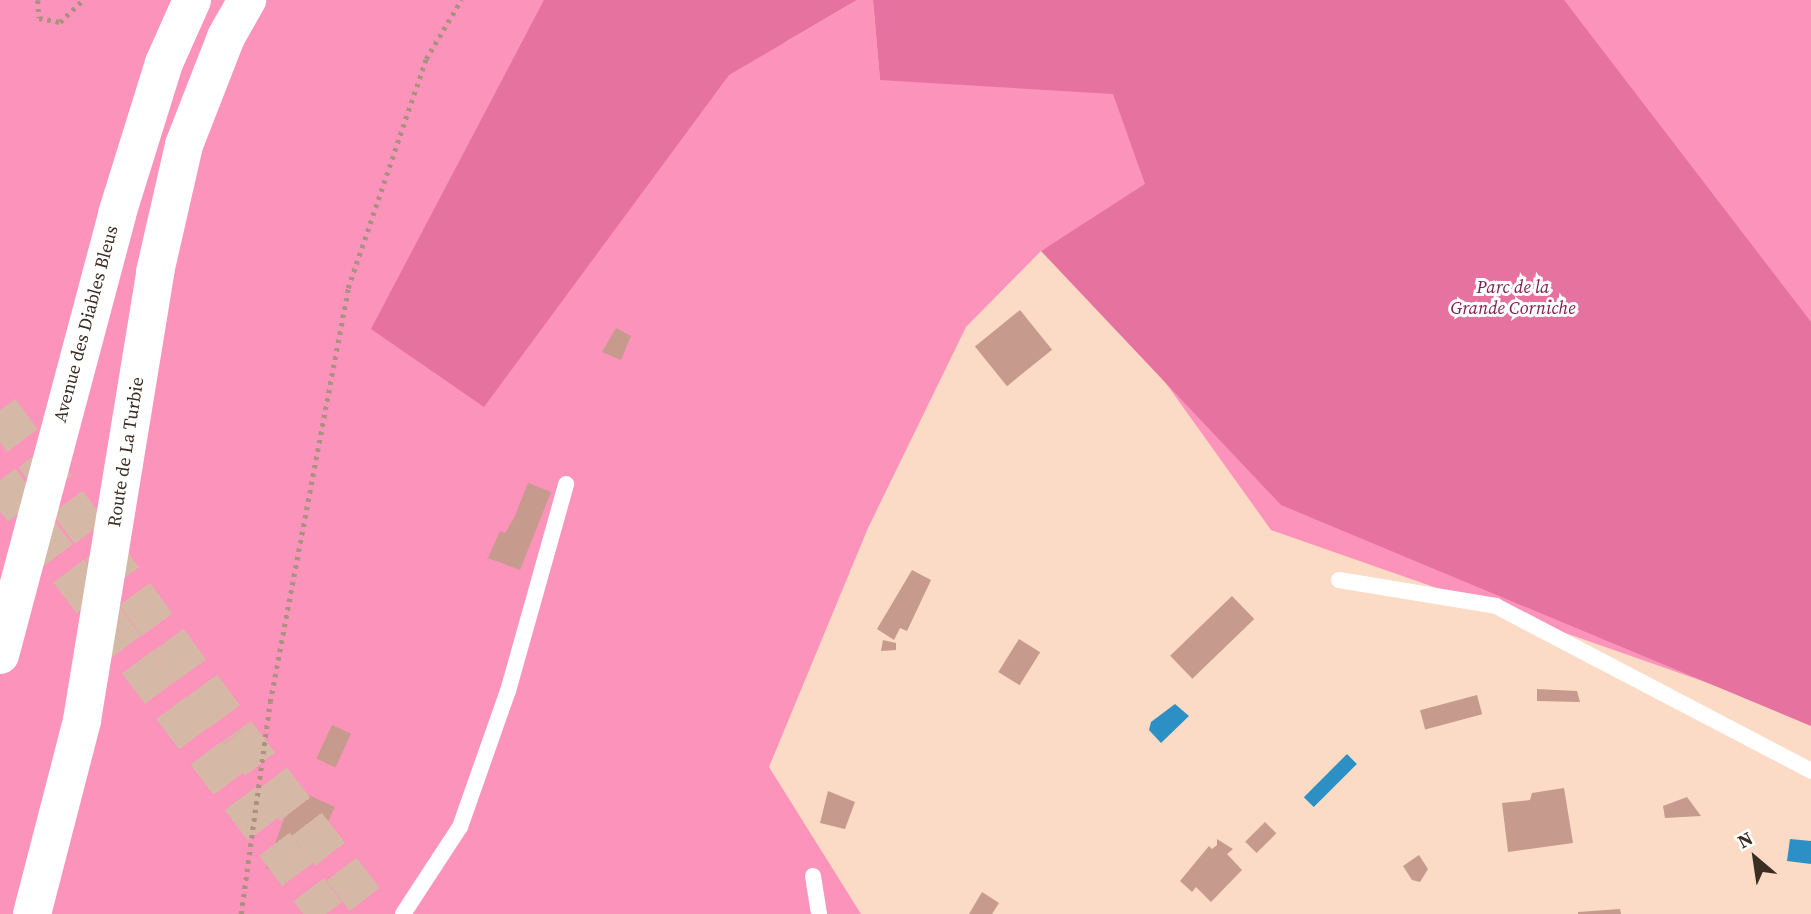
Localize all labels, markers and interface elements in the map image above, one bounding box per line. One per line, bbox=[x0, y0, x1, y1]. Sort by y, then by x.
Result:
street label: Avenue des Diables Bleus bbox=[49, 223, 123, 425]
park label: Parc de la Grande Corniche bbox=[1451, 277, 1575, 320]
street label: Route de La Turbie bbox=[103, 375, 149, 529]
north arrow bbox=[1720, 823, 1790, 893]
text: N bbox=[1732, 825, 1757, 854]

